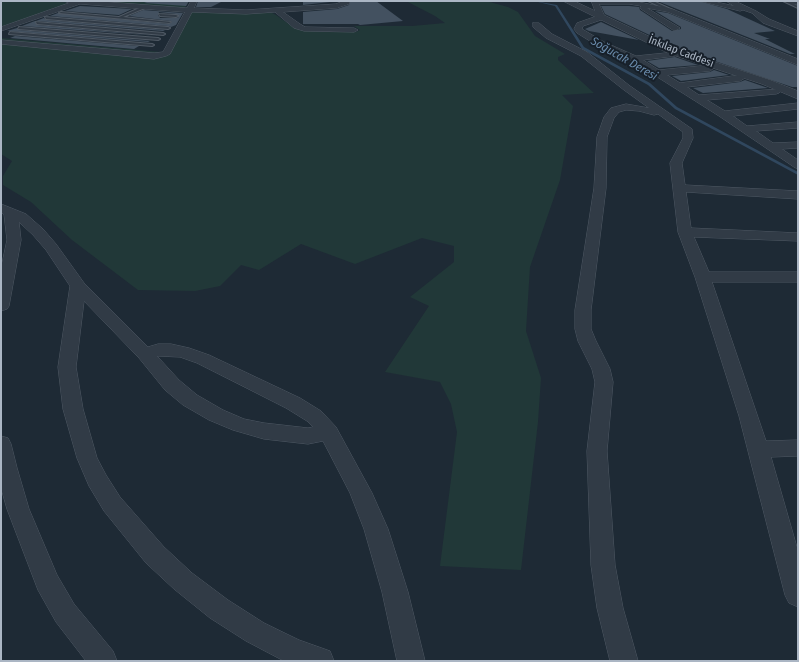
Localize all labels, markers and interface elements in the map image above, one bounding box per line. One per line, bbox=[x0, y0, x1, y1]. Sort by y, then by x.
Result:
water label: Soğucak Deresi bbox=[588, 34, 660, 84]
street label: İnkılap Caddesi bbox=[647, 34, 715, 70]

